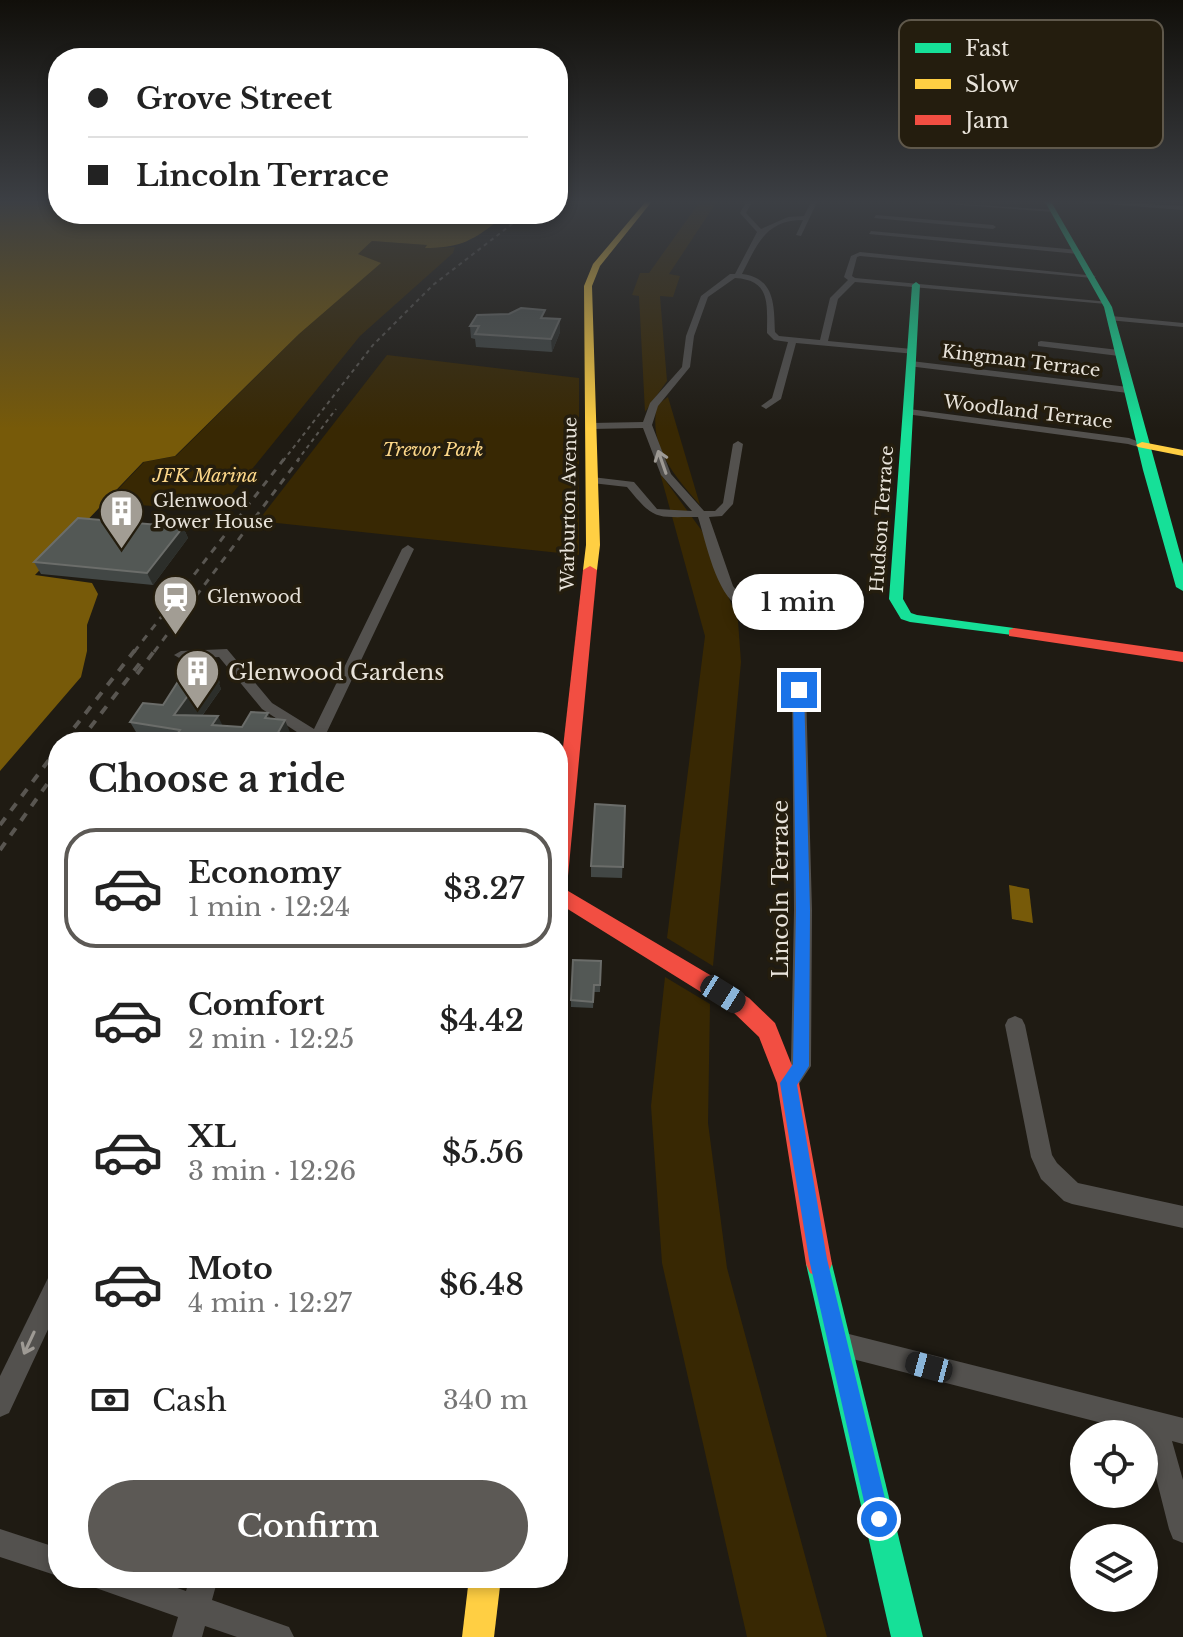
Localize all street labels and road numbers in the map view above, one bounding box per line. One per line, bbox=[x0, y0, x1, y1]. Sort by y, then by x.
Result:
street label: Kingman Terrace bbox=[940, 340, 1102, 382]
street label: Woodland Terrace bbox=[941, 391, 1114, 433]
street label: Warburton Avenue bbox=[556, 417, 582, 592]
street label: Hudson Terrace bbox=[866, 445, 898, 593]
street label: Lincoln Terrace bbox=[767, 800, 794, 978]

